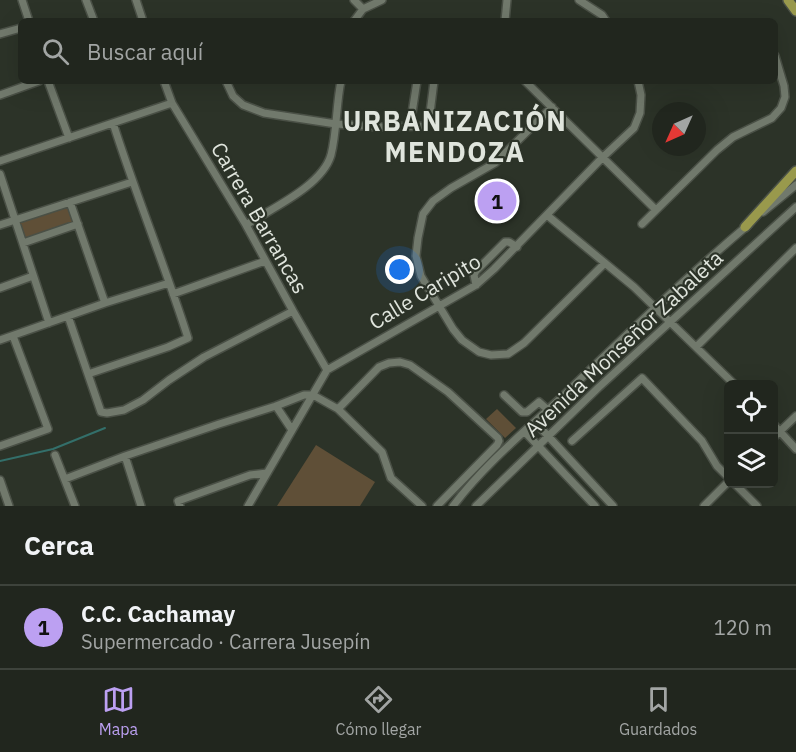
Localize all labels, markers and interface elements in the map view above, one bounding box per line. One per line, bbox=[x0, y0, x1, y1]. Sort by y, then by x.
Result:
search box bbox=[18, 18, 778, 84]
icon: search bbox=[39, 35, 72, 68]
text: Buscar aquí bbox=[87, 37, 203, 66]
north arrow bbox=[652, 102, 706, 156]
district label: URBANIZACIÓN MENDOZA bbox=[343, 103, 567, 169]
street label: Carrera Barrancas bbox=[205, 137, 315, 298]
pin: 1 bbox=[478, 178, 516, 224]
street label: Avenida Monseñor Zabaleta bbox=[518, 244, 729, 443]
street label: Calle Caripito bbox=[363, 247, 486, 336]
your location bbox=[385, 255, 414, 284]
map controls bbox=[724, 380, 778, 488]
button: locate bbox=[724, 380, 778, 434]
button: layers bbox=[724, 434, 778, 488]
text: Cerca bbox=[24, 528, 94, 562]
text: C.C. Cachamay bbox=[81, 599, 235, 628]
text: 1 bbox=[38, 614, 50, 641]
text: 120 m bbox=[714, 614, 772, 641]
text: Supermercado · Carrera Jusepín bbox=[81, 628, 371, 655]
tab: Mapa bbox=[99, 683, 138, 739]
tab: Cómo llegar bbox=[336, 683, 421, 739]
tab: Guardados bbox=[619, 683, 697, 739]

